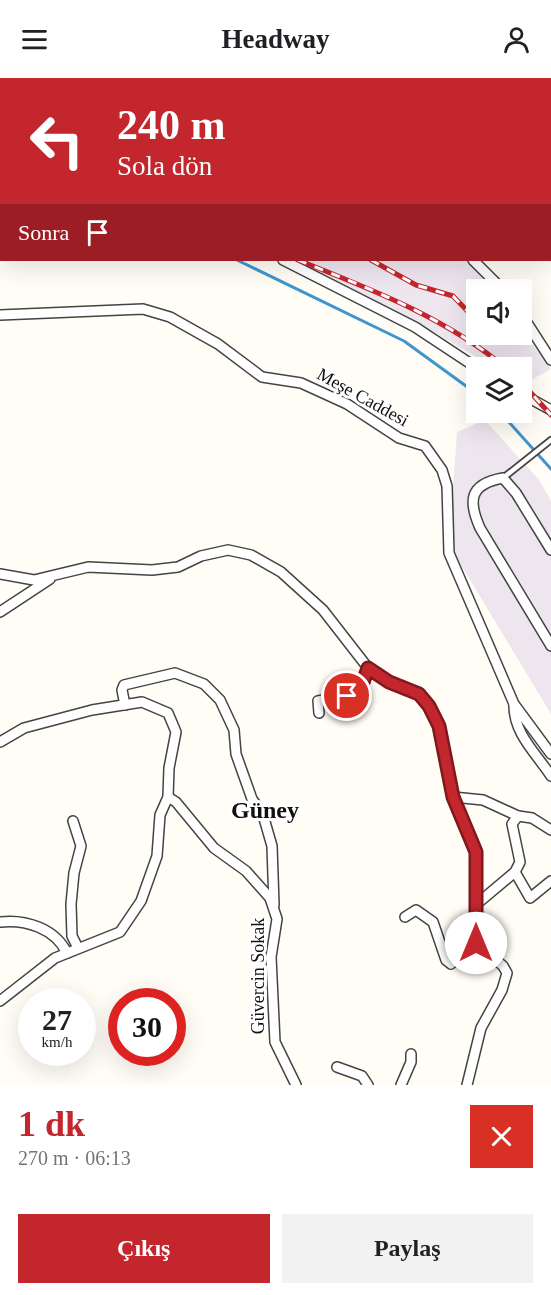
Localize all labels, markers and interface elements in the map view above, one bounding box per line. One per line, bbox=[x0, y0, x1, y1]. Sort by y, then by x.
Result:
icon: menu bbox=[18, 23, 51, 56]
icon: person bbox=[500, 23, 533, 56]
text: Headway bbox=[222, 24, 330, 54]
icon: left bbox=[18, 102, 96, 180]
text: 240 m bbox=[117, 102, 226, 148]
text: Sola dön bbox=[117, 151, 212, 181]
icon: arrive bbox=[81, 216, 114, 249]
text: Sonra bbox=[18, 220, 69, 245]
map controls bbox=[466, 279, 532, 423]
button: sound bbox=[466, 279, 532, 345]
button: layers bbox=[466, 357, 532, 423]
street label: Meşe Caddesi bbox=[314, 364, 412, 430]
pin bbox=[321, 670, 372, 721]
icon: arrive bbox=[330, 679, 363, 712]
district label: Güney bbox=[231, 797, 299, 823]
position arrow bbox=[444, 911, 508, 975]
street label: Güvercin Sokak bbox=[248, 918, 268, 1034]
speed limit sign: 30 bbox=[108, 988, 186, 1066]
text: 27 bbox=[42, 1003, 72, 1036]
text: km/h bbox=[42, 1034, 72, 1050]
text: 1 dk bbox=[18, 1104, 85, 1144]
button: close bbox=[470, 1105, 533, 1168]
text: 270 m · 06:13 bbox=[18, 1147, 131, 1169]
button: Çıkış bbox=[18, 1214, 270, 1283]
button: Paylaş bbox=[282, 1214, 533, 1283]

